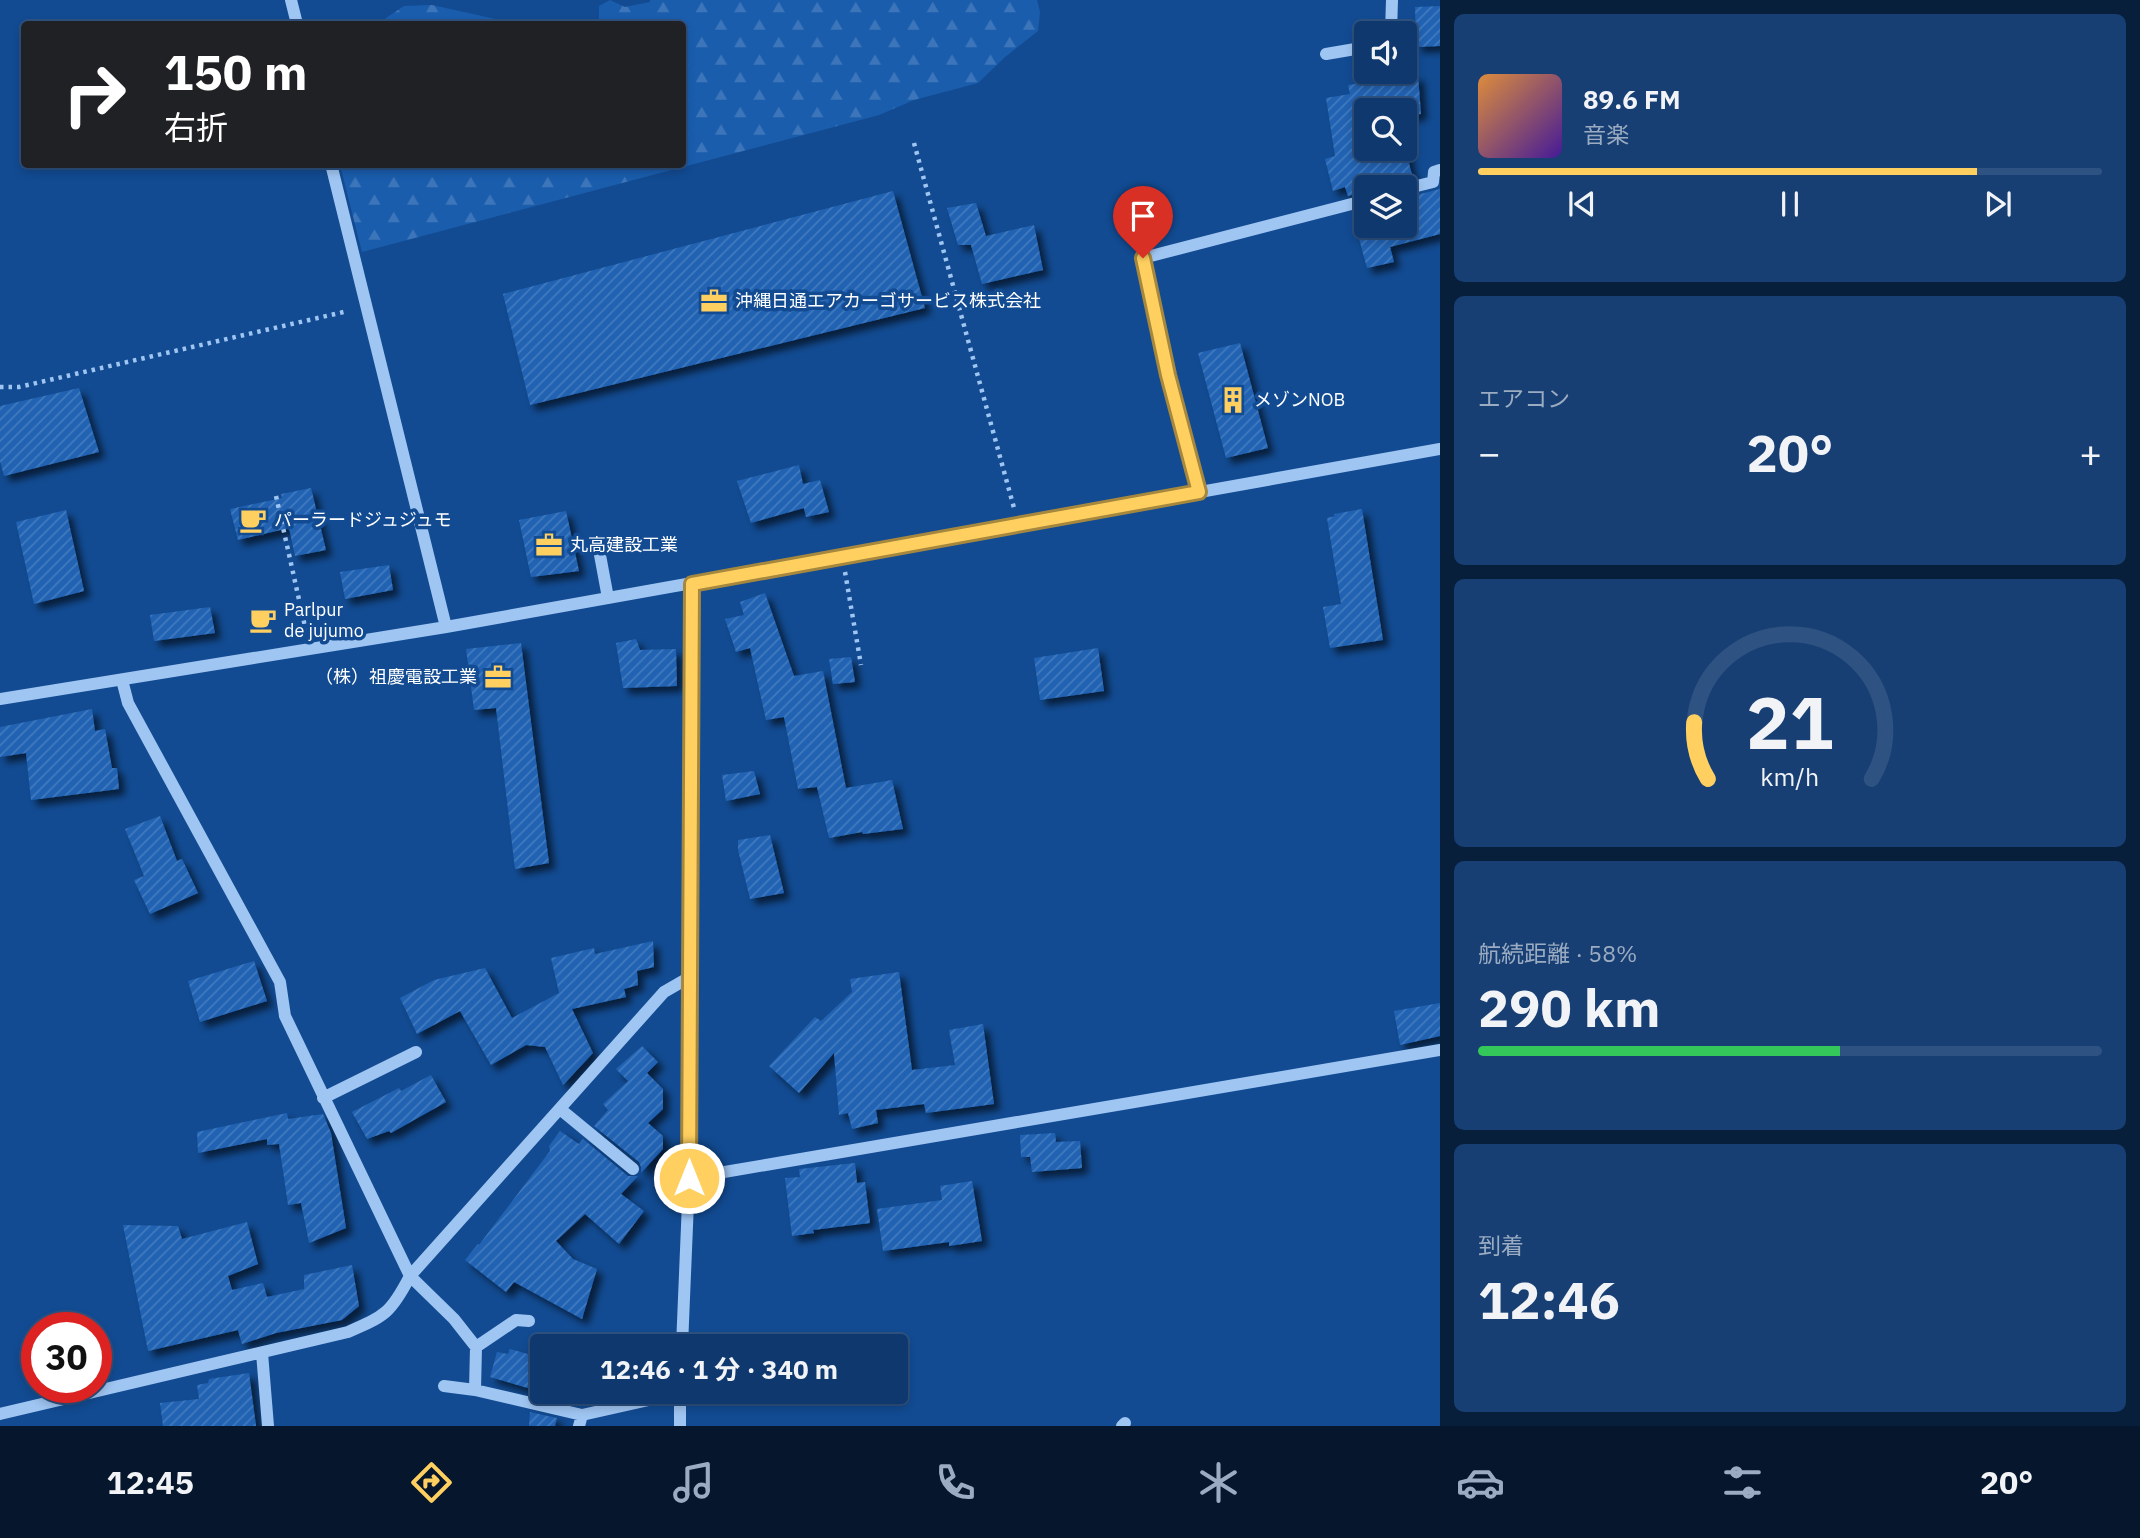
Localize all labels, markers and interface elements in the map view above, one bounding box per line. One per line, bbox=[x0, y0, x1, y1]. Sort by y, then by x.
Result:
map controls bbox=[1354, 21, 1417, 238]
button: sound bbox=[1354, 21, 1417, 84]
text: 150 m bbox=[164, 40, 308, 103]
icon: right bbox=[49, 49, 140, 140]
text: 89.6 FM bbox=[1583, 82, 1681, 116]
button: search bbox=[1354, 98, 1417, 161]
text: 右折 bbox=[164, 106, 228, 148]
text: 音楽 bbox=[1583, 119, 1629, 149]
button: layers bbox=[1354, 175, 1417, 238]
icon: previous bbox=[1563, 185, 1601, 223]
icon: pause bbox=[1771, 185, 1809, 223]
icon: next bbox=[1979, 185, 2017, 223]
pin bbox=[1113, 186, 1173, 258]
icon: arrive bbox=[1124, 197, 1162, 235]
office icon: 沖縄日通エアカーゴサービス株式会社 bbox=[699, 286, 729, 316]
place label: 沖縄日通エアカーゴサービス株式会社 bbox=[735, 289, 1041, 312]
text: エアコン bbox=[1478, 383, 1570, 413]
building icon: メゾンNOB bbox=[1218, 385, 1248, 415]
place label: メゾンNOB bbox=[1254, 388, 1345, 411]
text: 20° bbox=[1747, 419, 1833, 486]
text: − bbox=[1478, 428, 1501, 477]
text: + bbox=[2079, 428, 2102, 477]
cafe icon: パーラードジュジュモ bbox=[238, 505, 268, 535]
place label: パーラードジュジュモ bbox=[274, 508, 451, 531]
office icon: 丸高建設工業 bbox=[534, 530, 564, 560]
place label: 丸高建設工業 bbox=[570, 533, 678, 556]
place label: Parlpur de jujumo bbox=[284, 598, 364, 642]
cafe icon: Parlpur de jujumo bbox=[248, 605, 278, 635]
office icon: （株）祖慶電設工業 bbox=[483, 662, 513, 692]
place label: （株）祖慶電設工業 bbox=[315, 665, 477, 688]
text: 21 bbox=[1746, 674, 1834, 769]
text: km/h bbox=[1761, 760, 1819, 793]
text: 航続距離 · 58% bbox=[1478, 938, 1637, 968]
text: 290 km bbox=[1478, 974, 1660, 1041]
position arrow bbox=[652, 1141, 726, 1215]
text: 到着 bbox=[1478, 1230, 1524, 1260]
text: 12:46 bbox=[1478, 1266, 1620, 1333]
speed limit sign: 30 bbox=[21, 1312, 112, 1403]
text: 12:46 · 1 分 · 340 m bbox=[600, 1352, 838, 1386]
icon: directions bbox=[407, 1458, 456, 1507]
icon: music bbox=[669, 1458, 718, 1507]
icon: phone bbox=[931, 1458, 980, 1507]
icon: climate bbox=[1194, 1458, 1243, 1507]
icon: car bbox=[1456, 1458, 1505, 1507]
icon: filters bbox=[1718, 1458, 1767, 1507]
text: 12:45 bbox=[107, 1461, 194, 1503]
text: 20° bbox=[1980, 1461, 2033, 1503]

